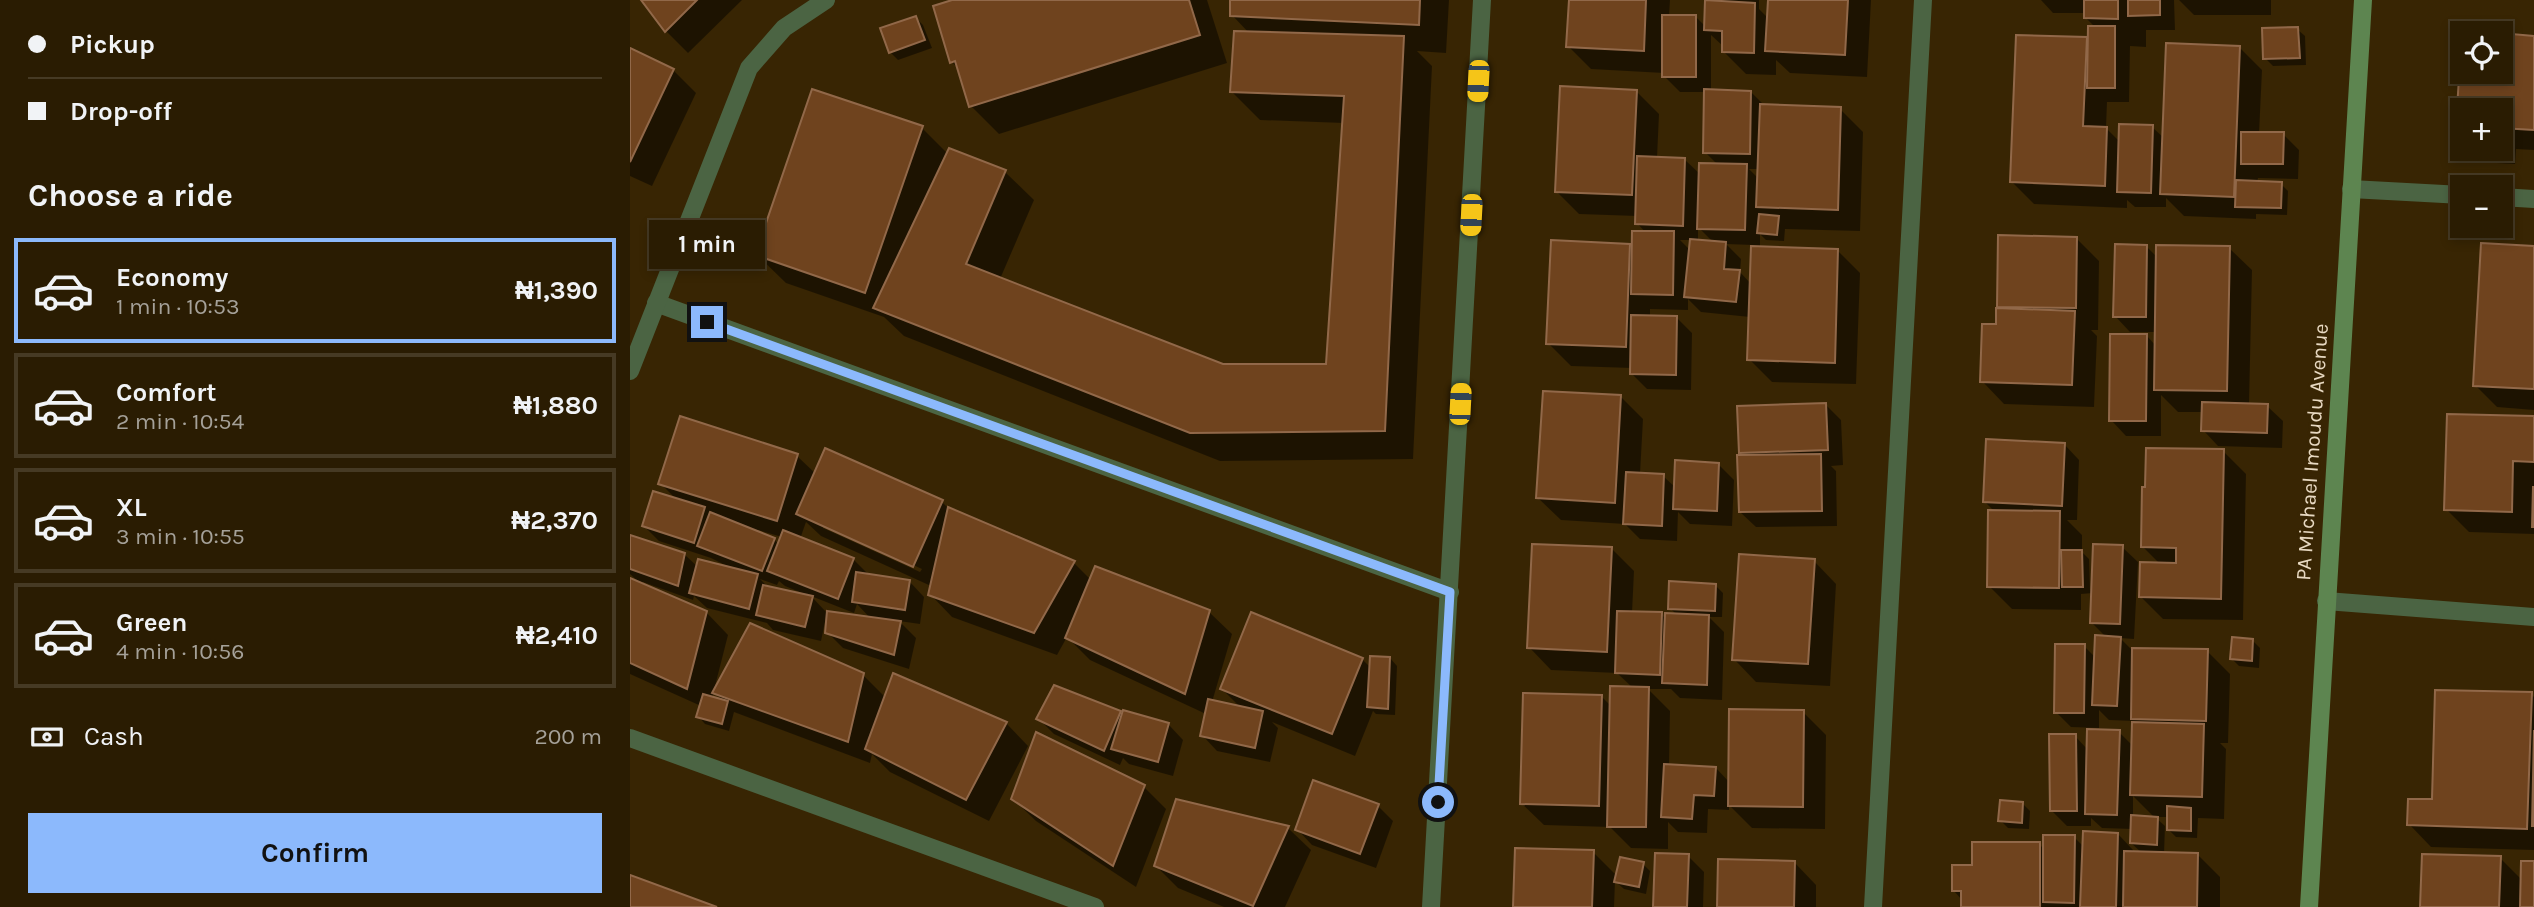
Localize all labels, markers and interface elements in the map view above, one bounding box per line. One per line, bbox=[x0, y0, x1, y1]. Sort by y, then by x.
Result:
map controls bbox=[2450, 21, 2513, 238]
button: locate bbox=[2450, 21, 2513, 84]
text: Pickup bbox=[70, 29, 155, 60]
car bbox=[1467, 59, 1490, 103]
text: Drop-off bbox=[70, 96, 172, 127]
button: + bbox=[2450, 98, 2513, 161]
button: − bbox=[2450, 175, 2513, 238]
text: Choose a ride bbox=[28, 177, 233, 214]
car bbox=[1460, 193, 1483, 237]
callout: 1 min bbox=[649, 220, 765, 270]
text: 1 min bbox=[678, 231, 736, 258]
icon: car bbox=[32, 259, 95, 322]
text: Economy bbox=[116, 262, 228, 293]
text: ₦1,390 bbox=[515, 275, 598, 306]
text: 1 min · 10:53 bbox=[116, 293, 239, 320]
route end bbox=[691, 306, 723, 338]
street label: PA Michael Imoudu Avenue bbox=[2291, 323, 2333, 581]
icon: car bbox=[32, 374, 95, 437]
text: Comfort bbox=[116, 377, 217, 408]
car bbox=[1449, 382, 1472, 426]
text: ₦1,880 bbox=[513, 390, 598, 421]
text: 2 min · 10:54 bbox=[116, 408, 244, 435]
icon: car bbox=[32, 489, 95, 552]
text: XL bbox=[116, 492, 147, 523]
text: ₦2,370 bbox=[511, 505, 598, 536]
text: 3 min · 10:55 bbox=[116, 523, 245, 550]
icon: car bbox=[32, 604, 95, 667]
text: Green bbox=[116, 607, 188, 638]
text: ₦2,410 bbox=[516, 620, 598, 651]
text: 4 min · 10:56 bbox=[116, 638, 244, 665]
icon: cash bbox=[28, 718, 66, 756]
text: Cash bbox=[84, 721, 144, 752]
text: 200 m bbox=[534, 723, 602, 750]
route start bbox=[1422, 786, 1454, 818]
button: Confirm bbox=[28, 813, 602, 893]

